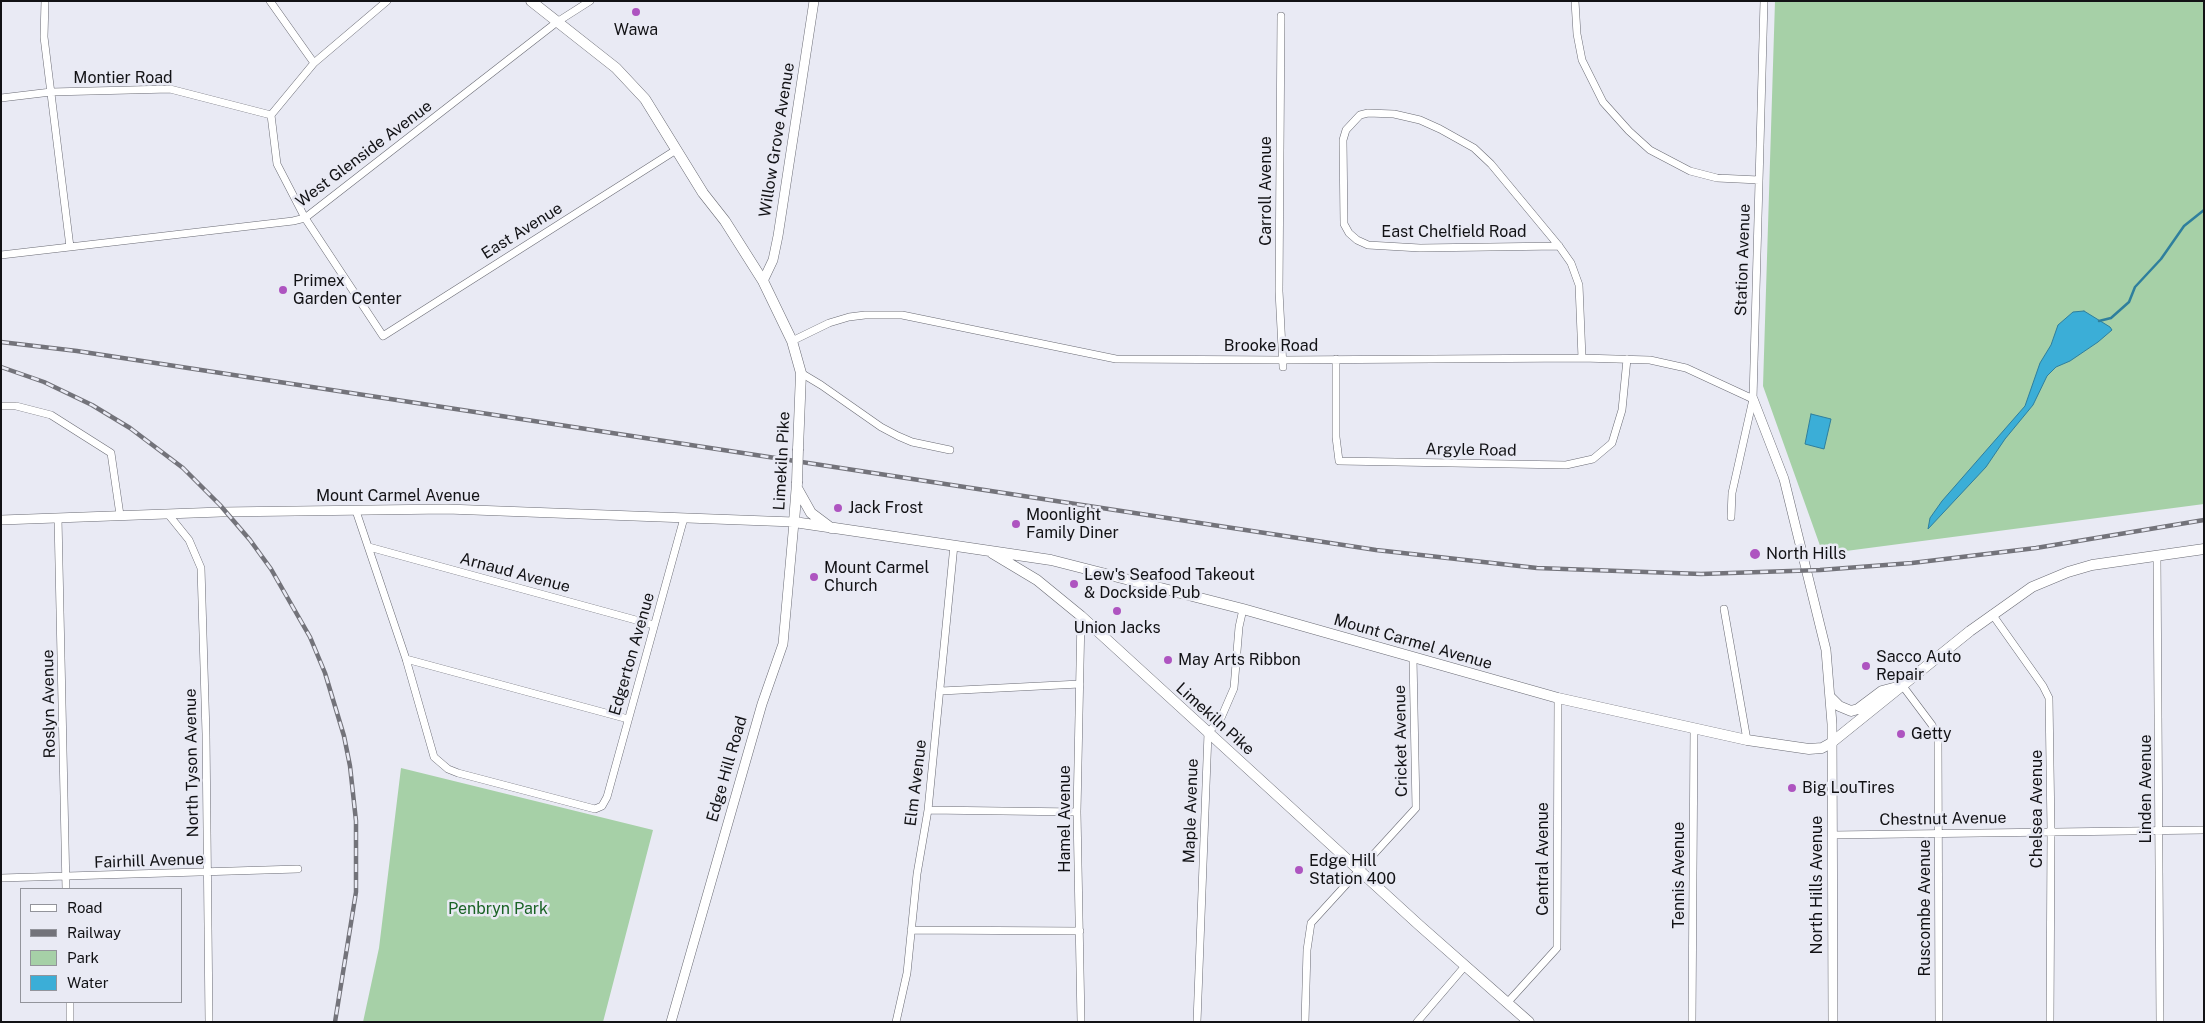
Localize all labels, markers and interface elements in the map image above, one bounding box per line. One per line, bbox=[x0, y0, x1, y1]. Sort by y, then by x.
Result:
marker: Wawa bbox=[630, 6, 642, 18]
place label: Wawa bbox=[614, 20, 658, 40]
street label: Willow Grove Avenue bbox=[755, 61, 799, 219]
street label: Montier Road bbox=[73, 68, 173, 88]
street label: West Glenside Avenue bbox=[292, 97, 436, 211]
street label: Carroll Avenue bbox=[1256, 136, 1276, 246]
street label: East Avenue bbox=[478, 199, 566, 263]
street label: Station Avenue bbox=[1731, 204, 1755, 316]
street label: East Chelfield Road bbox=[1381, 222, 1527, 242]
place label: Primex Garden Center bbox=[293, 271, 402, 309]
marker: Primex Garden Center bbox=[277, 284, 289, 296]
street label: Brooke Road bbox=[1224, 336, 1318, 356]
street label: Limekiln Pike bbox=[770, 411, 794, 511]
street label: Argyle Road bbox=[1425, 440, 1517, 460]
street label: Mount Carmel Avenue bbox=[316, 486, 480, 506]
place label: Jack Frost bbox=[848, 498, 923, 518]
marker: Jack Frost bbox=[832, 502, 844, 514]
place label: Moonlight Family Diner bbox=[1026, 505, 1119, 543]
marker: Moonlight Family Diner bbox=[1010, 518, 1022, 530]
place label: North Hills bbox=[1766, 544, 1846, 564]
marker: North Hills bbox=[1748, 547, 1762, 561]
street label: Arnaud Avenue bbox=[458, 549, 572, 597]
place label: Mount Carmel Church bbox=[824, 558, 929, 596]
place label: Lew's Seafood Takeout & Dockside Pub bbox=[1084, 565, 1255, 603]
marker: Mount Carmel Church bbox=[808, 571, 820, 583]
marker: Lew's Seafood Takeout & Dockside Pub bbox=[1068, 578, 1080, 590]
street label: Edgerton Avenue bbox=[605, 590, 659, 718]
marker: Union Jacks bbox=[1111, 605, 1123, 617]
street label: Mount Carmel Avenue bbox=[1331, 610, 1495, 674]
place label: Union Jacks bbox=[1073, 618, 1161, 638]
place label: Sacco Auto Repair bbox=[1876, 647, 1961, 685]
street label: Roslyn Avenue bbox=[38, 649, 60, 759]
place label: May Arts Ribbon bbox=[1178, 650, 1301, 670]
marker: May Arts Ribbon bbox=[1162, 654, 1174, 666]
marker: Sacco Auto Repair bbox=[1860, 660, 1872, 672]
street label: Limekiln Pike bbox=[1172, 679, 1258, 759]
street label: Cricket Avenue bbox=[1390, 685, 1412, 797]
street label: North Tyson Avenue bbox=[181, 688, 203, 838]
street label: Edge Hill Road bbox=[703, 714, 751, 824]
place label: Getty bbox=[1911, 724, 1952, 744]
marker: Getty bbox=[1895, 728, 1907, 740]
street label: Linden Avenue bbox=[2136, 734, 2156, 844]
street label: Elm Avenue bbox=[901, 739, 931, 827]
street label: Chelsea Avenue bbox=[2027, 750, 2047, 868]
street label: Maple Avenue bbox=[1180, 758, 1202, 864]
street label: Hamel Avenue bbox=[1055, 765, 1075, 873]
place label: Big LouTires bbox=[1802, 778, 1895, 798]
marker: Big LouTires bbox=[1786, 782, 1798, 794]
street label: Central Avenue bbox=[1533, 802, 1553, 916]
street label: Chestnut Avenue bbox=[1879, 808, 2007, 830]
street label: North Hills Avenue bbox=[1807, 816, 1827, 954]
street label: Tennis Avenue bbox=[1669, 822, 1689, 928]
street label: Ruscombe Avenue bbox=[1915, 839, 1935, 977]
street label: Fairhill Avenue bbox=[94, 849, 204, 873]
place label: Edge Hill Station 400 bbox=[1309, 851, 1396, 889]
marker: Edge Hill Station 400 bbox=[1293, 864, 1305, 876]
legend bbox=[20, 888, 182, 1003]
text: Road bbox=[67, 899, 103, 916]
park label: Penbryn Park bbox=[448, 899, 548, 919]
text: Railway bbox=[67, 924, 121, 941]
text: Park bbox=[67, 949, 99, 966]
text: Water bbox=[67, 974, 109, 991]

